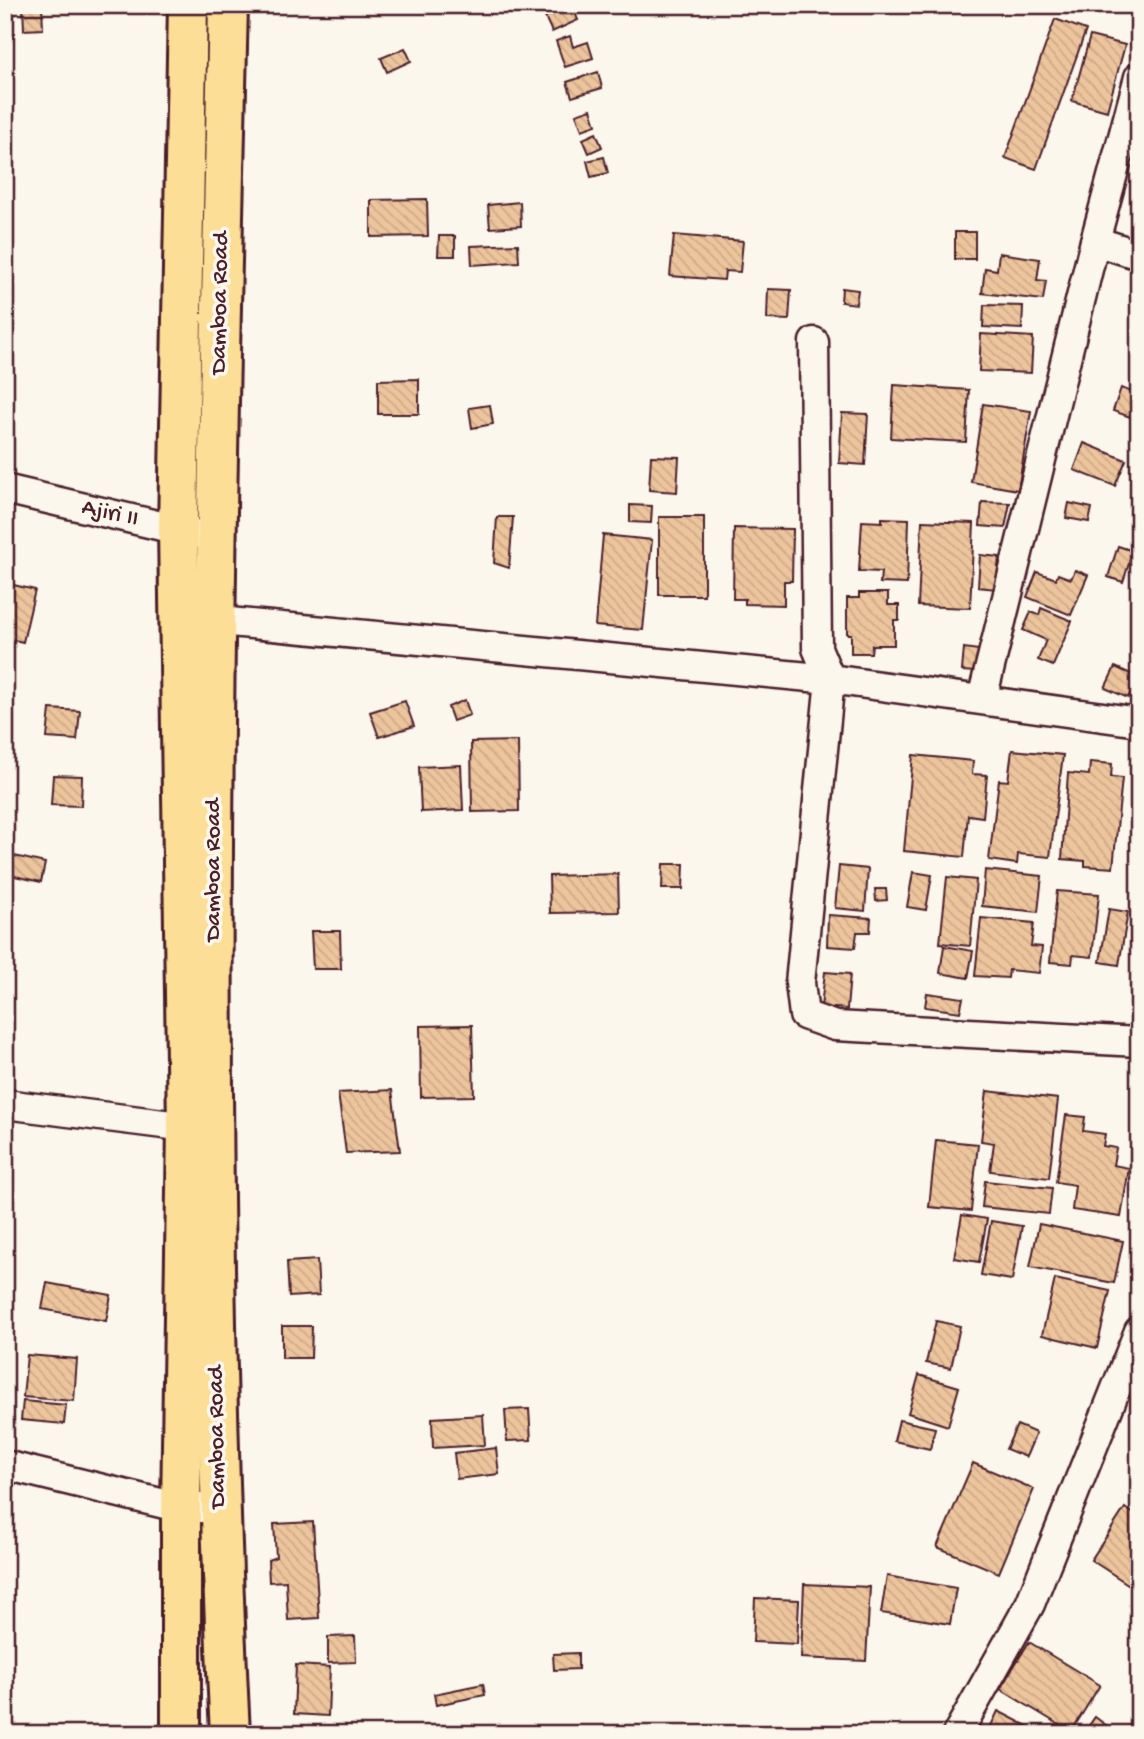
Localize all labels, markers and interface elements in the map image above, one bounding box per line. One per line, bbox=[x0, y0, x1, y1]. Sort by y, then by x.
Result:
street label: Damboa Road bbox=[205, 230, 237, 377]
street label: Ajiri II bbox=[79, 493, 141, 535]
street label: Damboa Road bbox=[200, 797, 229, 943]
street label: Damboa Road bbox=[202, 1364, 234, 1511]

